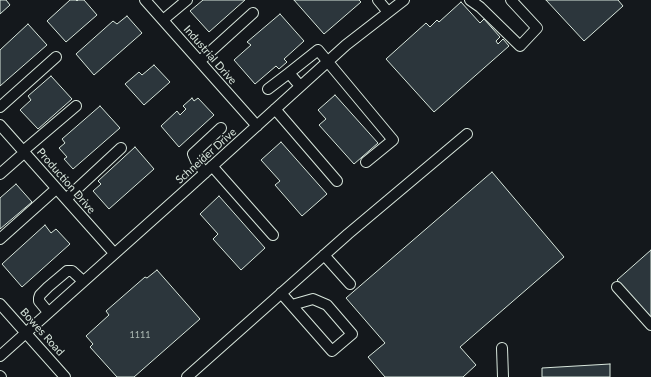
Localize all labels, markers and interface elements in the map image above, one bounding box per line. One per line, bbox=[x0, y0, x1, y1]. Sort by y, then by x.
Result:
street label: Industrial Drive bbox=[181, 23, 239, 87]
street label: Schneider Drive bbox=[173, 125, 239, 187]
street label: Production Drive bbox=[34, 146, 98, 216]
street label: Bowes Road bbox=[17, 305, 67, 359]
house number: 1111 bbox=[130, 330, 150, 340]

